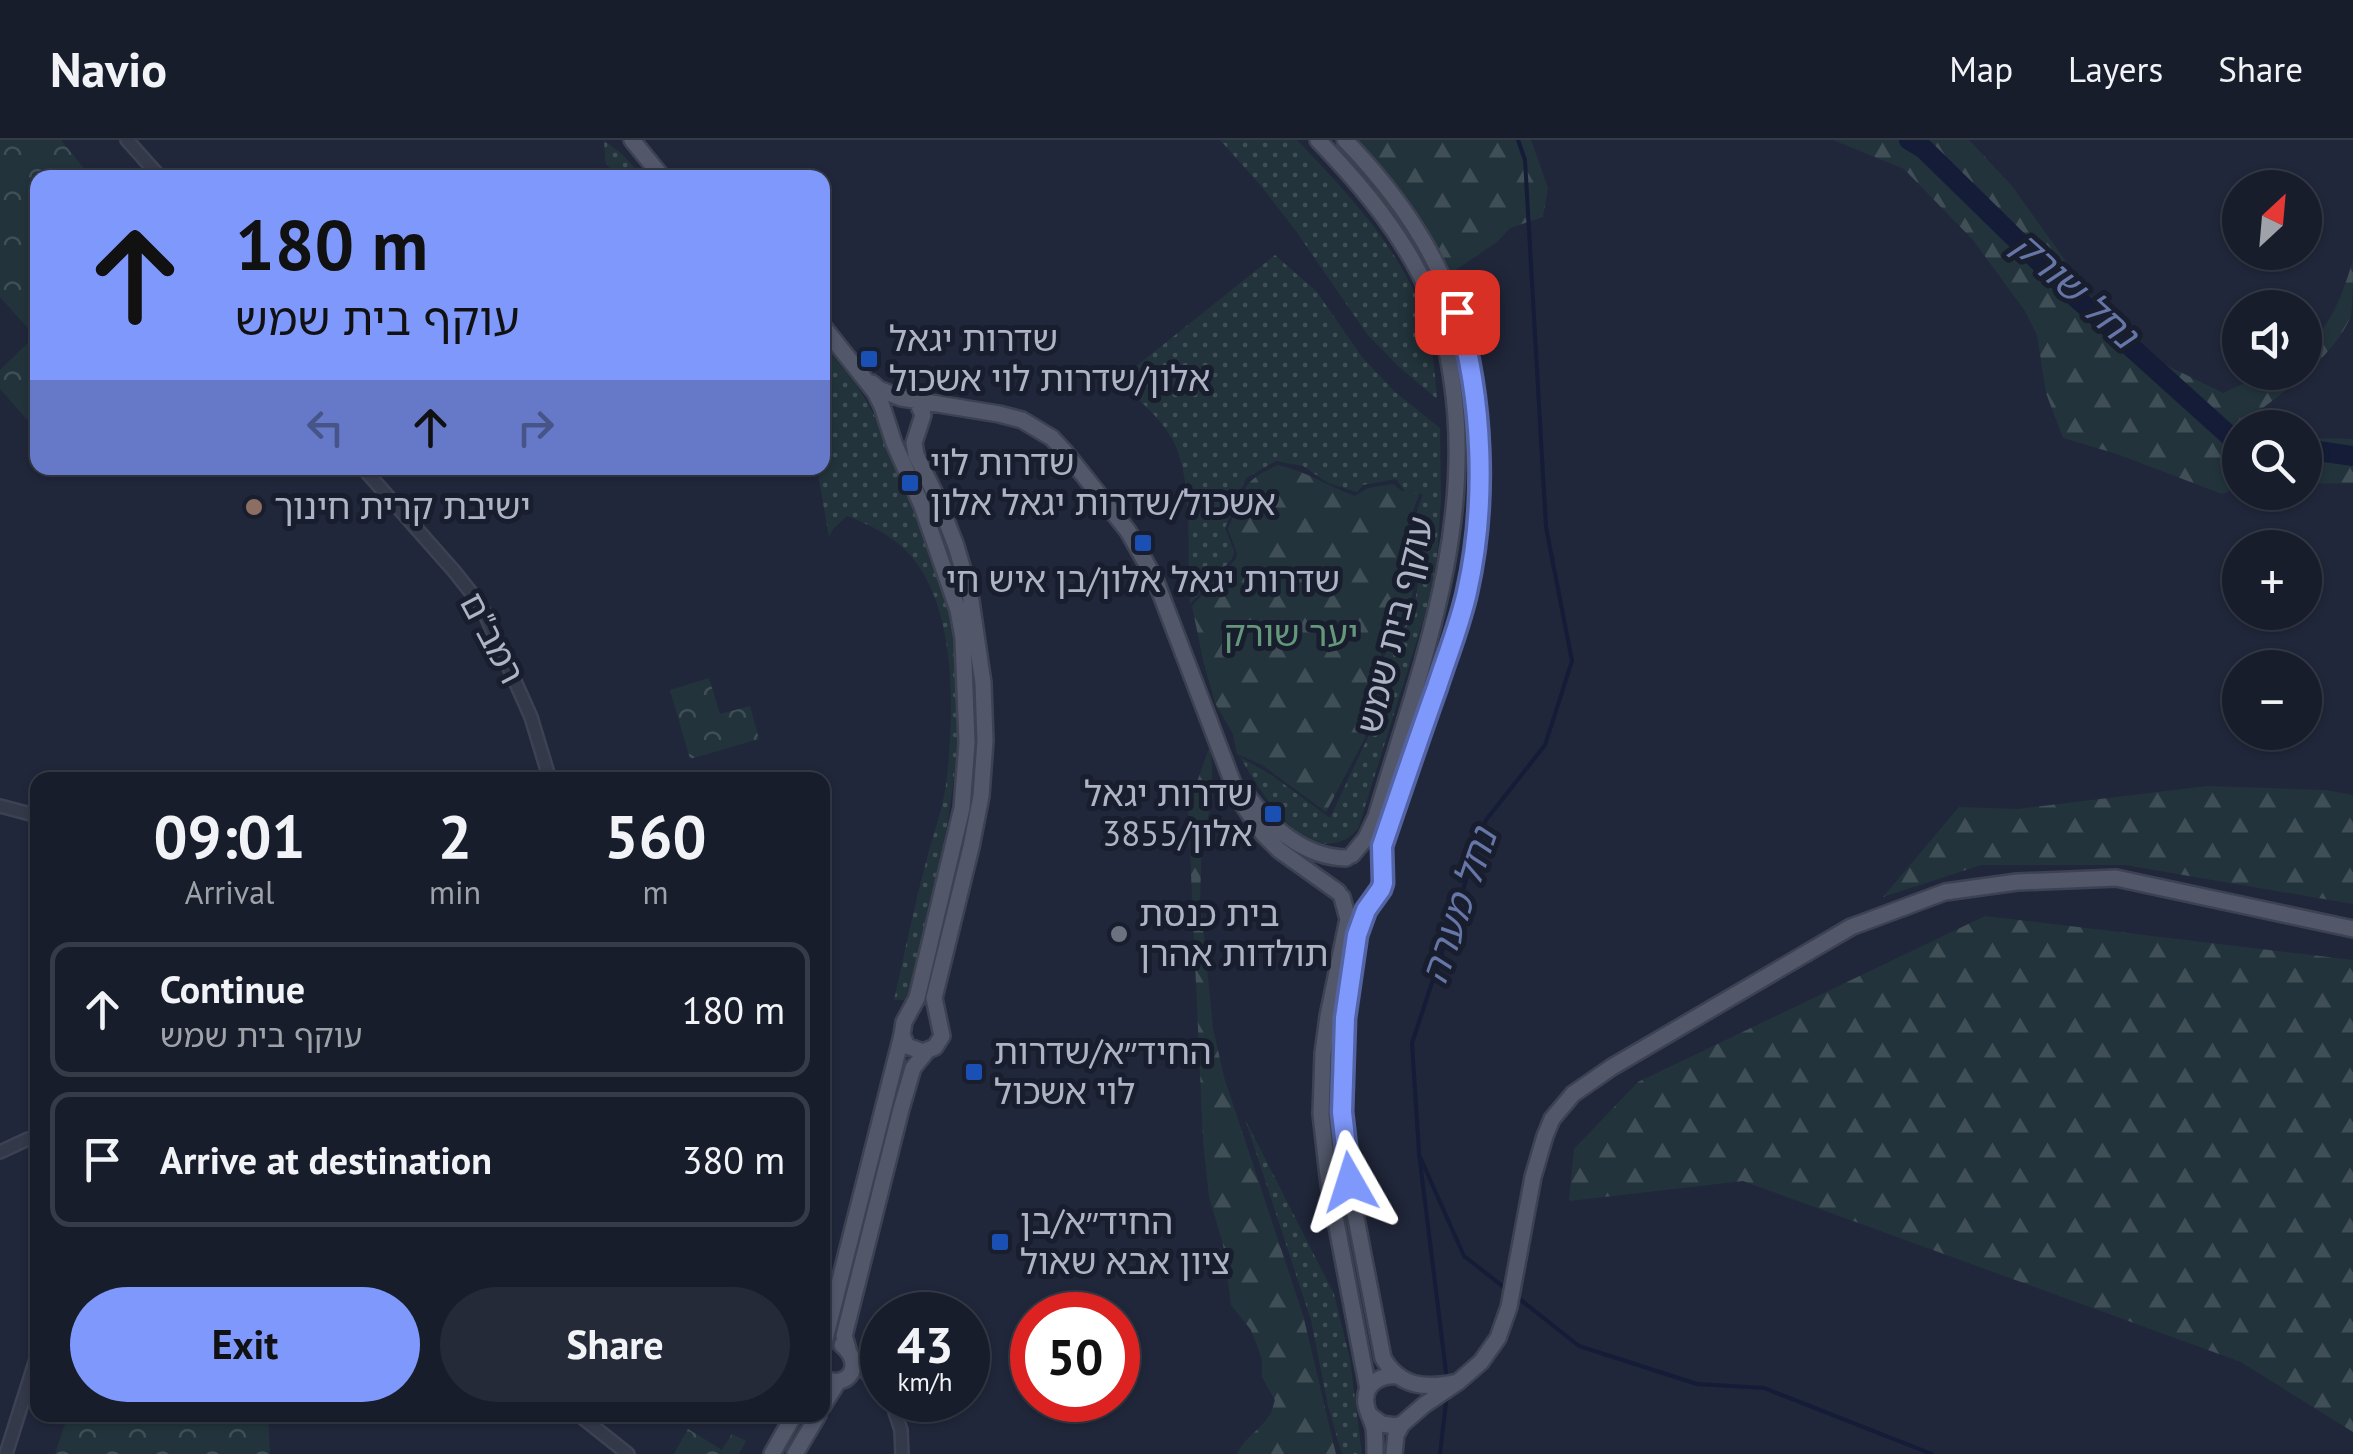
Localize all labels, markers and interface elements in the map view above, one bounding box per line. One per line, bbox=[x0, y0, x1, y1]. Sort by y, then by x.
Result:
text: Navio bbox=[50, 38, 167, 100]
text: Map bbox=[1949, 46, 2013, 92]
text: Layers bbox=[2068, 46, 2163, 92]
text: Share bbox=[2218, 46, 2303, 92]
north arrow bbox=[2222, 170, 2322, 270]
map controls bbox=[2222, 170, 2322, 750]
text: 180 m bbox=[235, 199, 428, 289]
icon: ahead bbox=[70, 210, 200, 340]
water label: נחל שורק bbox=[2003, 220, 2151, 360]
pin bbox=[1415, 270, 1500, 355]
icon: arrive bbox=[1430, 285, 1485, 340]
text: עוקף בית שמש bbox=[235, 289, 520, 347]
button: sound bbox=[2222, 290, 2322, 390]
place label: שדרות יגאל אלון/שדרות לוי אשכול bbox=[889, 315, 1210, 401]
marker: שדרות יגאל אלון/שדרות לוי אשכול bbox=[858, 348, 880, 370]
icon: left bbox=[298, 400, 353, 455]
icon: ahead bbox=[403, 400, 458, 455]
icon: right bbox=[508, 400, 563, 455]
button: search bbox=[2222, 410, 2322, 510]
place label: שדרות לוי אשכול/שדרות יגאל אלון bbox=[930, 439, 1276, 525]
marker: שדרות לוי אשכול/שדרות יגאל אלון bbox=[899, 472, 921, 494]
place label: ישיבת קרית חינוך bbox=[274, 483, 531, 529]
marker: ישיבת קרית חינוך bbox=[243, 496, 265, 518]
street label: עוקף בית שמש bbox=[1345, 512, 1443, 738]
button: + bbox=[2222, 530, 2322, 630]
marker: שדרות יגאל אלון/בן איש חי bbox=[1132, 532, 1154, 554]
place label: שדרות יגאל אלון/בן איש חי bbox=[946, 556, 1340, 602]
street label: רמב"ם bbox=[450, 584, 536, 691]
park label: יער שורק bbox=[1224, 610, 1358, 656]
button: − bbox=[2222, 650, 2322, 750]
place label: שדרות יגאל אלון/3855 bbox=[1084, 770, 1253, 856]
text: 09:01 bbox=[153, 797, 306, 875]
text: 2 bbox=[438, 797, 472, 875]
text: 560 bbox=[605, 797, 707, 875]
marker: שדרות יגאל אלון/3855 bbox=[1262, 803, 1284, 825]
water label: נחל מערה bbox=[1408, 819, 1508, 990]
text: Arrival bbox=[185, 871, 274, 913]
text: min bbox=[429, 871, 481, 913]
text: m bbox=[643, 871, 669, 913]
place label: בית כנסת תולדות אהרן bbox=[1139, 890, 1329, 976]
marker: בית כנסת תולדות אהרן bbox=[1108, 923, 1130, 945]
text: Continue bbox=[160, 964, 305, 1013]
icon: ahead bbox=[75, 982, 130, 1037]
text: 180 m bbox=[682, 985, 785, 1034]
text: עוקף בית שמש bbox=[160, 1014, 362, 1056]
place label: החיד״א/שדרות לוי אשכול bbox=[994, 1028, 1212, 1114]
marker: החיד״א/שדרות לוי אשכול bbox=[963, 1061, 985, 1083]
position arrow bbox=[1298, 1130, 1402, 1234]
icon: arrive bbox=[75, 1132, 130, 1187]
text: Arrive at destination bbox=[160, 1135, 492, 1184]
text: 380 m bbox=[682, 1135, 785, 1184]
place label: החיד״א/בן ציון אבא שאול bbox=[1020, 1198, 1231, 1284]
marker: החיד״א/בן ציון אבא שאול bbox=[989, 1231, 1011, 1253]
button: Exit bbox=[70, 1287, 420, 1402]
button: Share bbox=[440, 1287, 790, 1402]
speed limit sign: 50 bbox=[1010, 1292, 1140, 1422]
text: 43 bbox=[897, 1312, 953, 1377]
text: km/h bbox=[898, 1366, 952, 1398]

